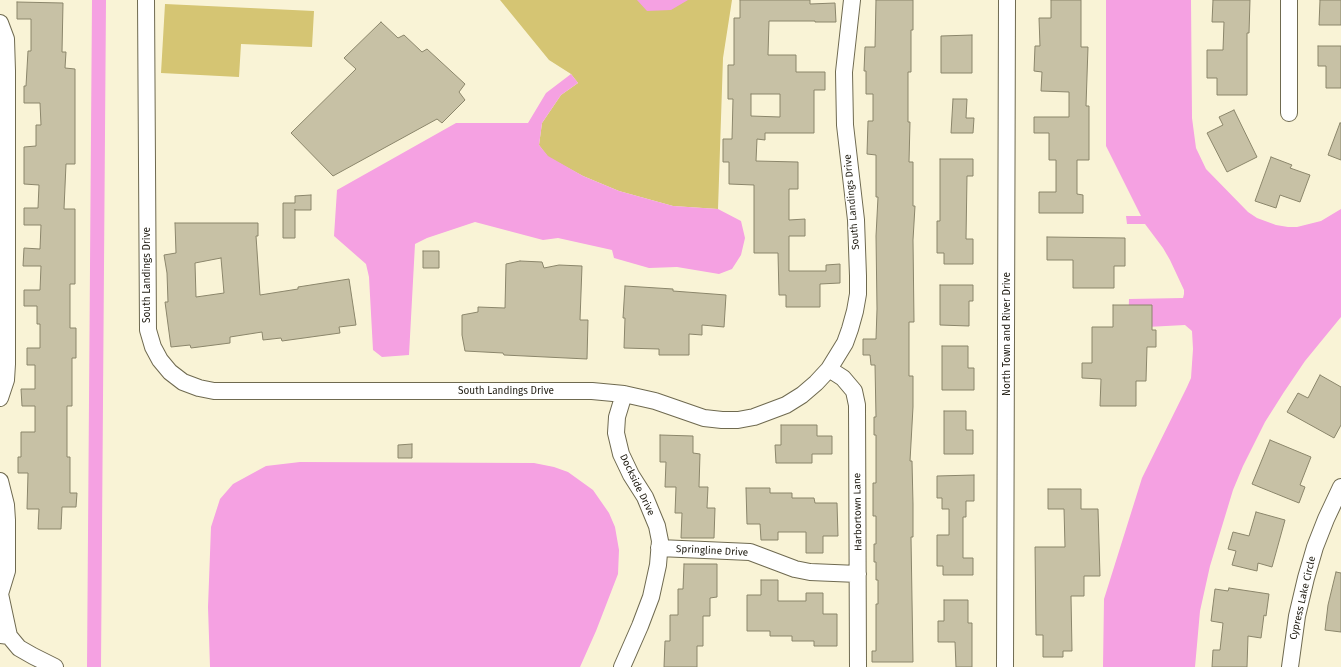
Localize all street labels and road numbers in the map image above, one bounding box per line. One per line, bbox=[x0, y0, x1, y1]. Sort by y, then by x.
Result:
street label: South Landings Drive bbox=[842, 154, 862, 250]
street label: South Landings Drive bbox=[141, 227, 153, 323]
street label: North Town and River Drive bbox=[1001, 272, 1013, 396]
street label: South Landings Drive bbox=[458, 385, 554, 397]
street label: Dockside Drive bbox=[617, 452, 657, 518]
street label: Harbortown Lane bbox=[851, 473, 865, 551]
street label: Springline Drive bbox=[676, 543, 748, 559]
street label: Cypress Lake Circle bbox=[1288, 555, 1318, 641]

